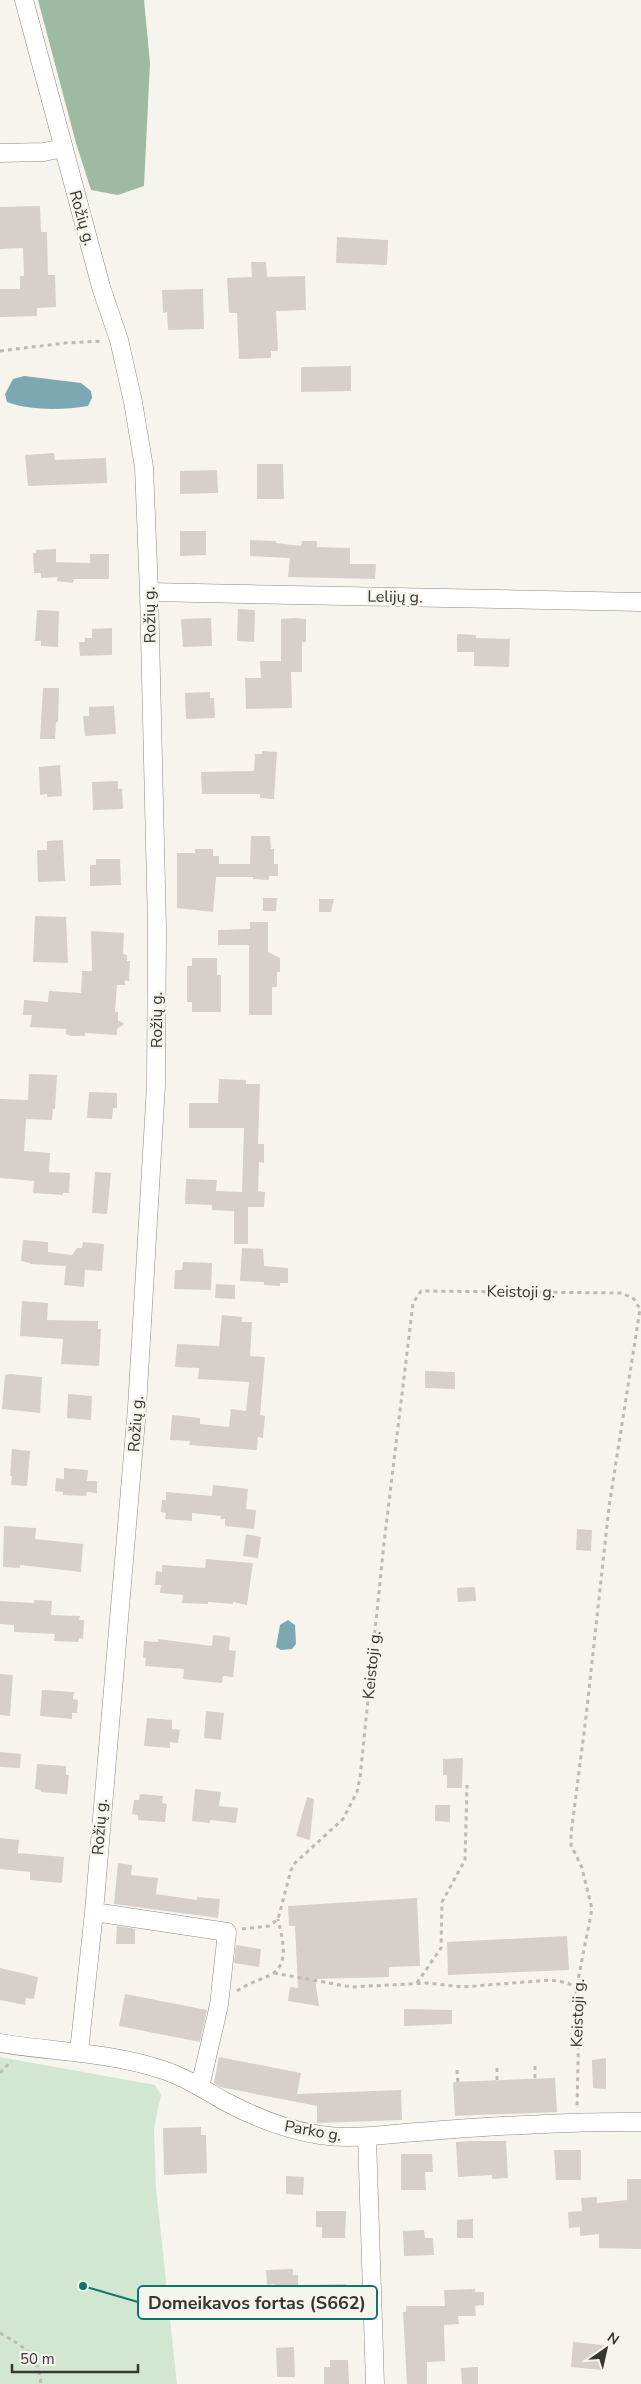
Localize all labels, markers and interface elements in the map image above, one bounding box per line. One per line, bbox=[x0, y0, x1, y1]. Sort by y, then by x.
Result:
street label: Rožių g. bbox=[64, 188, 100, 248]
street label: Lelijų g. bbox=[367, 586, 423, 608]
street label: Rožių g. bbox=[139, 587, 161, 643]
street label: Rožių g. bbox=[146, 992, 168, 1048]
street label: Keistoji g. bbox=[486, 1280, 556, 1304]
street label: Rožių g. bbox=[123, 1395, 149, 1453]
street label: Keistoji g. bbox=[357, 1630, 387, 1700]
street label: Rožių g. bbox=[87, 1798, 113, 1856]
street label: Keistoji g. bbox=[566, 1978, 590, 2048]
street label: Parko g. bbox=[283, 2115, 343, 2147]
callout: Domeikavos fortas (S662) bbox=[138, 2286, 377, 2319]
text: Domeikavos fortas (S662) bbox=[148, 2291, 366, 2315]
north arrow bbox=[581, 2324, 631, 2374]
text: N bbox=[603, 2328, 623, 2349]
scale bar bbox=[12, 2342, 139, 2374]
text: 50 m bbox=[20, 2349, 55, 2369]

